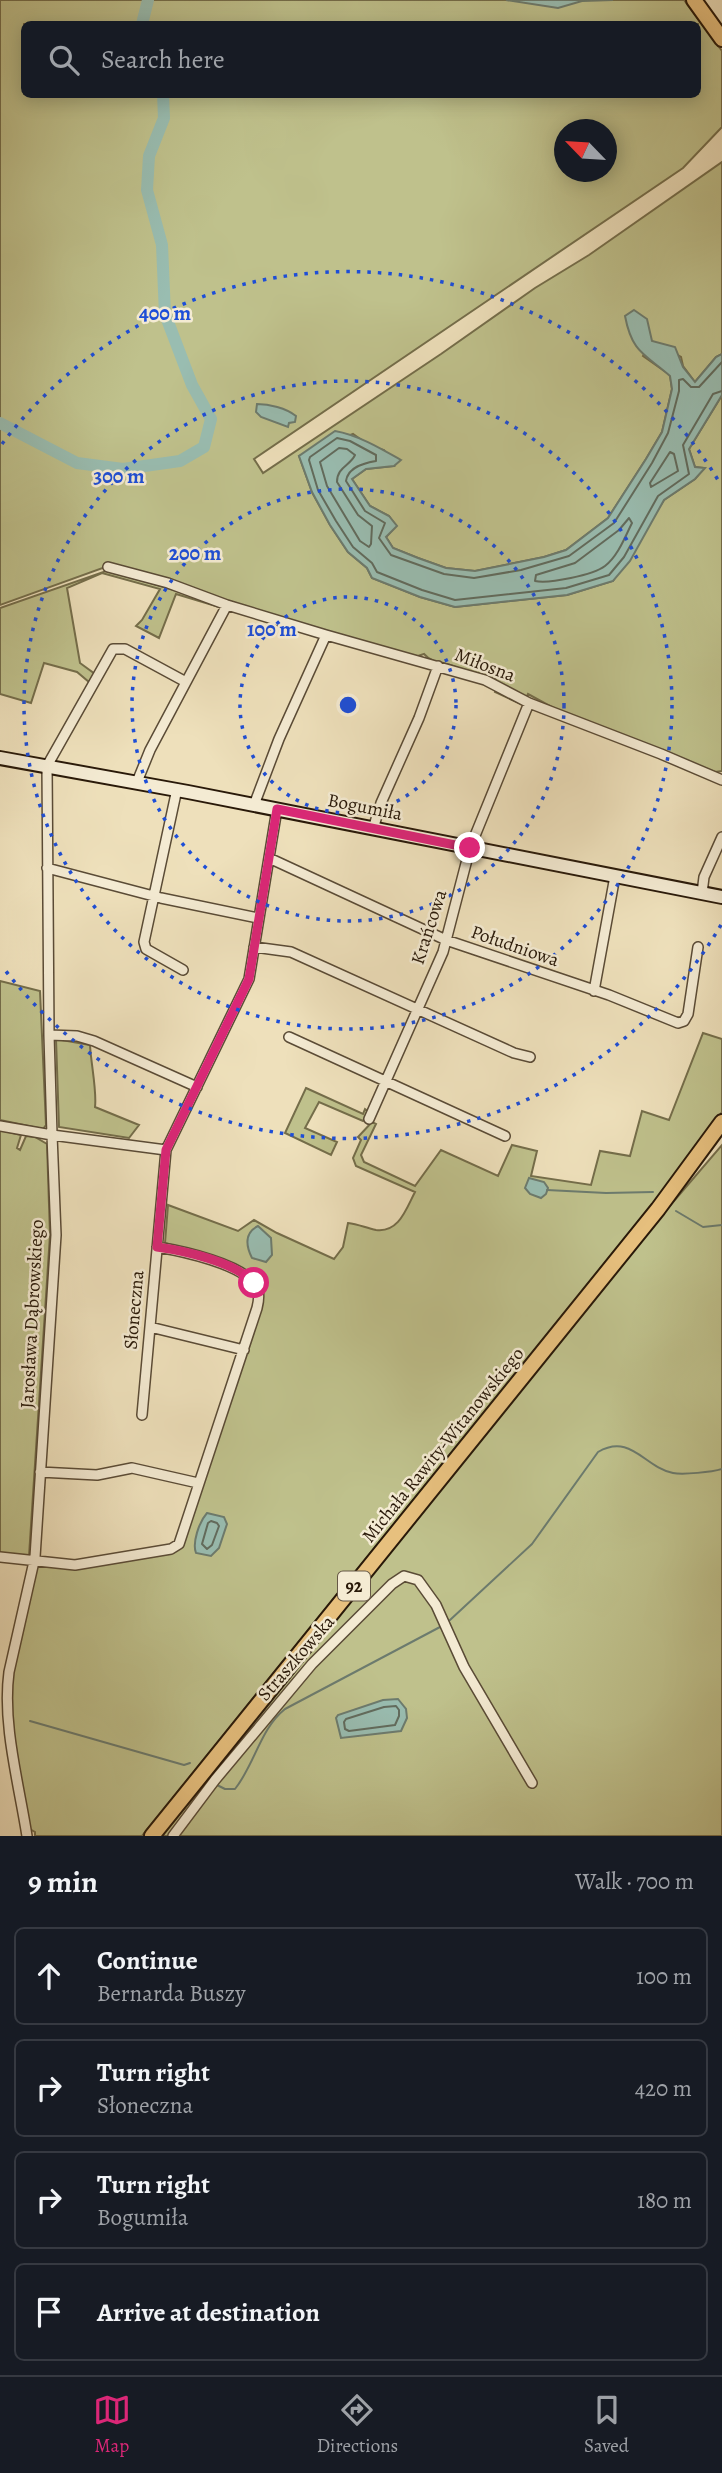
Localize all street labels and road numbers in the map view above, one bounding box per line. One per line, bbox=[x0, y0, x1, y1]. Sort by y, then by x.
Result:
street label: Miłosna bbox=[451, 642, 519, 688]
street label: Bogumiła bbox=[325, 787, 405, 827]
street label: Krańcowa bbox=[405, 886, 453, 968]
street label: Południowa bbox=[467, 919, 563, 973]
street label: Jarosława Dąbrowskiego bbox=[14, 1219, 50, 1409]
street label: Słoneczna bbox=[118, 1269, 150, 1351]
street label: Michała Rawity-Witanowskiego bbox=[356, 1342, 530, 1548]
road number: 92 bbox=[338, 1572, 370, 1601]
street label: Straszkowska bbox=[251, 1609, 341, 1706]

